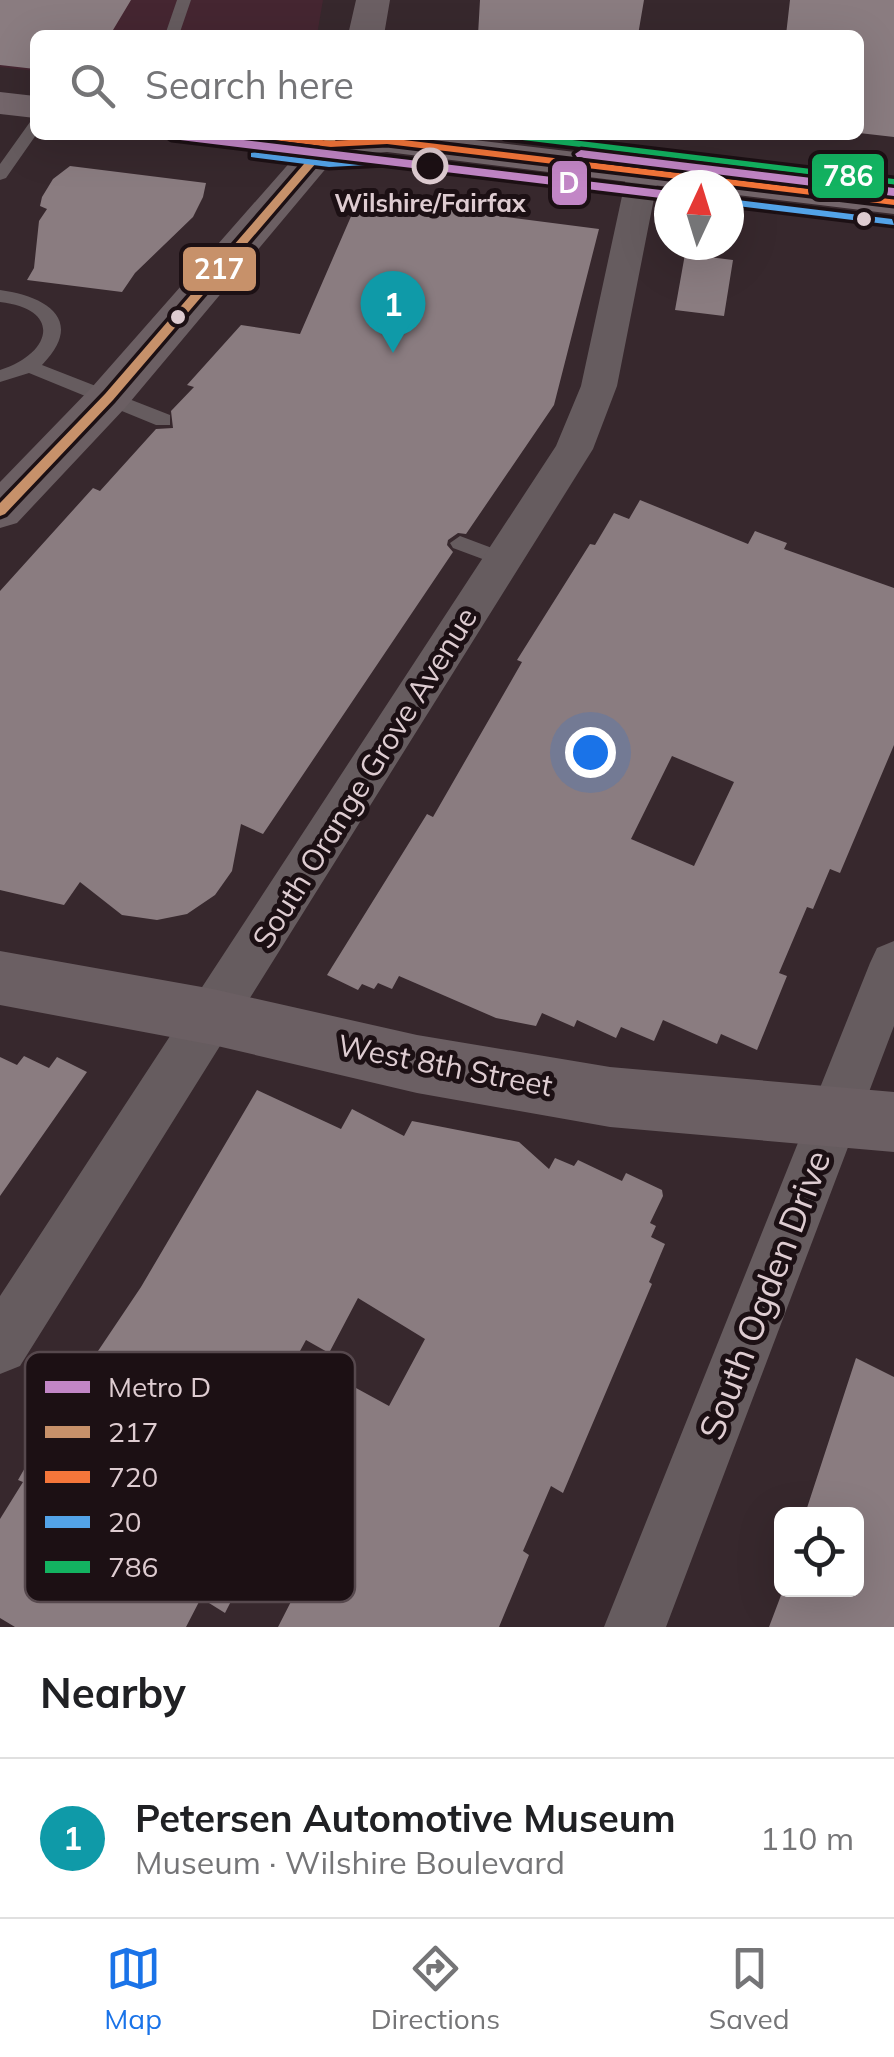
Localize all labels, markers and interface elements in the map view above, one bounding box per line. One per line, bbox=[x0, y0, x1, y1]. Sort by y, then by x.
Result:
search box bbox=[30, 30, 864, 140]
icon: search bbox=[65, 58, 120, 113]
text: Search here bbox=[145, 61, 354, 109]
marker: Wilshire/Fairfax bbox=[413, 149, 447, 183]
line badge: 786 bbox=[810, 152, 886, 200]
text: 786 bbox=[823, 158, 873, 193]
line badge: D bbox=[550, 159, 589, 207]
text: D bbox=[558, 165, 580, 200]
north arrow bbox=[654, 170, 744, 260]
place label: Wilshire/Fairfax bbox=[334, 187, 526, 218]
unlabelled marker bbox=[854, 209, 874, 229]
line badge: 217 bbox=[181, 245, 258, 293]
text: 217 bbox=[194, 251, 244, 286]
pin: 1 bbox=[360, 270, 426, 353]
unlabelled marker bbox=[168, 307, 188, 327]
street label: South Orange Grove Avenue bbox=[243, 600, 485, 955]
your location bbox=[565, 727, 616, 778]
street label: West 8th Street bbox=[335, 1026, 556, 1104]
street label: South Ogden Drive bbox=[689, 1144, 839, 1445]
legend bbox=[25, 1352, 355, 1602]
text: Metro D bbox=[108, 1369, 211, 1404]
text: 217 bbox=[108, 1414, 158, 1449]
text: 720 bbox=[108, 1459, 158, 1494]
text: 20 bbox=[108, 1504, 142, 1539]
map controls bbox=[774, 1507, 864, 1597]
button: locate bbox=[774, 1507, 864, 1597]
text: 786 bbox=[108, 1549, 158, 1584]
text: Nearby bbox=[40, 1666, 186, 1719]
text: Petersen Automotive Museum bbox=[135, 1794, 676, 1842]
text: 1 bbox=[63, 1818, 82, 1858]
text: 110 m bbox=[760, 1818, 854, 1858]
text: Museum · Wilshire Boulevard bbox=[135, 1842, 565, 1882]
tab: Map bbox=[104, 1941, 162, 2036]
tab: Directions bbox=[371, 1941, 500, 2036]
tab: Saved bbox=[709, 1941, 790, 2036]

